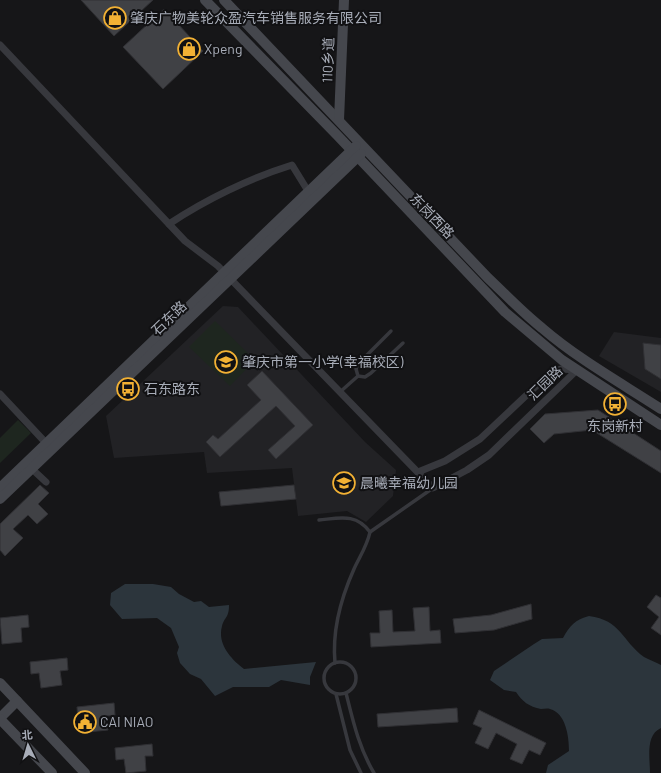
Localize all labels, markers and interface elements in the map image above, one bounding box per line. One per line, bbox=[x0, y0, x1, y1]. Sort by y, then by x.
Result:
shop icon: 肇庆广物美轮众盈汽车销售服务有限公司 bbox=[102, 5, 128, 31]
place label: 肇庆广物美轮众盈汽车销售服务有限公司 bbox=[130, 9, 382, 26]
shop icon: Xpeng bbox=[176, 36, 202, 62]
street label: 110乡道 bbox=[318, 37, 337, 83]
place label: Xpeng bbox=[204, 40, 242, 57]
street label: 东岗西路 bbox=[407, 190, 458, 242]
street label: 石东路 bbox=[148, 297, 190, 338]
school or university icon: 肇庆市第一小学(幸福校区) bbox=[213, 349, 239, 375]
place label: 肇庆市第一小学(幸福校区) bbox=[242, 353, 404, 370]
street label: 汇园路 bbox=[524, 362, 566, 403]
bus stop icon: 石东路东 bbox=[115, 376, 141, 402]
place label: 石东路东 bbox=[144, 380, 200, 397]
bus stop icon: 东岗新村 bbox=[602, 391, 628, 417]
place label: 东岗新村 bbox=[587, 417, 643, 434]
school or university icon: 晨曦幸福幼儿园 bbox=[331, 470, 357, 496]
place label: 晨曦幸福幼儿园 bbox=[360, 474, 458, 491]
public building icon: CAI NIAO bbox=[72, 709, 98, 735]
place label: CAI NIAO bbox=[100, 713, 154, 730]
north arrow bbox=[8, 725, 48, 765]
text: 北 bbox=[21, 728, 33, 741]

